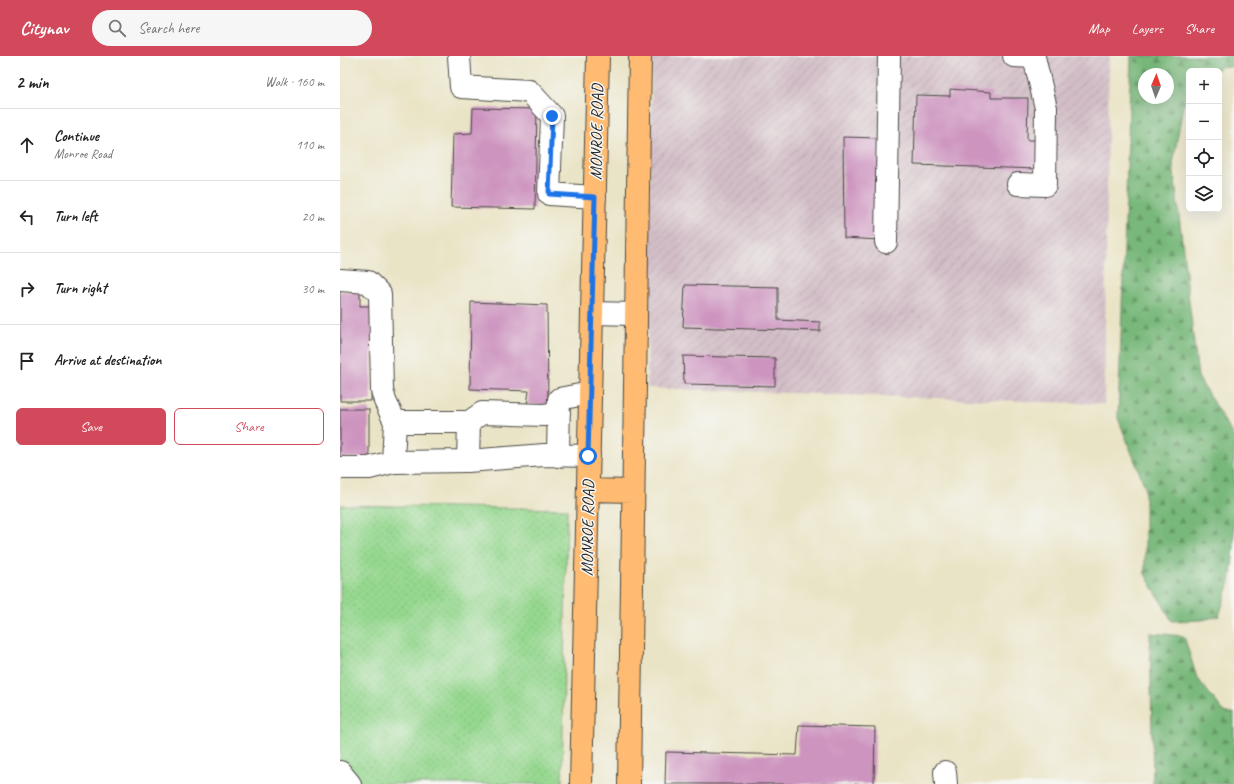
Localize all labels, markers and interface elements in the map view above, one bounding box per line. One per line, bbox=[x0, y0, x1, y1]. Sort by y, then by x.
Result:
search box bbox=[92, 10, 372, 46]
text: Citynav bbox=[20, 16, 68, 40]
icon: search bbox=[106, 17, 128, 39]
text: Search here bbox=[138, 19, 199, 38]
text: Map bbox=[1088, 20, 1110, 37]
text: Layers bbox=[1132, 20, 1163, 37]
text: Share bbox=[1185, 20, 1214, 37]
north arrow bbox=[1138, 68, 1174, 104]
map controls bbox=[1186, 68, 1222, 212]
button: + bbox=[1186, 68, 1222, 104]
text: 2 min bbox=[16, 72, 49, 93]
text: Walk · 160 m bbox=[265, 74, 324, 90]
street label: MONROE ROAD bbox=[585, 83, 608, 180]
button: − bbox=[1186, 104, 1222, 140]
route end bbox=[543, 107, 561, 125]
text: Continue bbox=[54, 127, 99, 146]
icon: ahead bbox=[16, 134, 38, 156]
text: 110 m bbox=[296, 137, 324, 153]
button: locate bbox=[1186, 140, 1222, 176]
text: Monroe Road bbox=[54, 146, 112, 162]
button: layers bbox=[1186, 176, 1222, 212]
icon: left bbox=[16, 206, 38, 228]
text: Turn left bbox=[54, 207, 97, 226]
text: 20 m bbox=[302, 209, 324, 225]
icon: right bbox=[16, 278, 38, 300]
text: Turn right bbox=[54, 279, 107, 298]
text: 30 m bbox=[302, 281, 324, 297]
icon: arrive bbox=[16, 350, 38, 372]
text: Arrive at destination bbox=[54, 351, 161, 370]
button: Save bbox=[16, 408, 166, 445]
button: Share bbox=[174, 408, 324, 445]
route start bbox=[579, 447, 597, 465]
street label: MONROE ROAD bbox=[576, 479, 599, 576]

